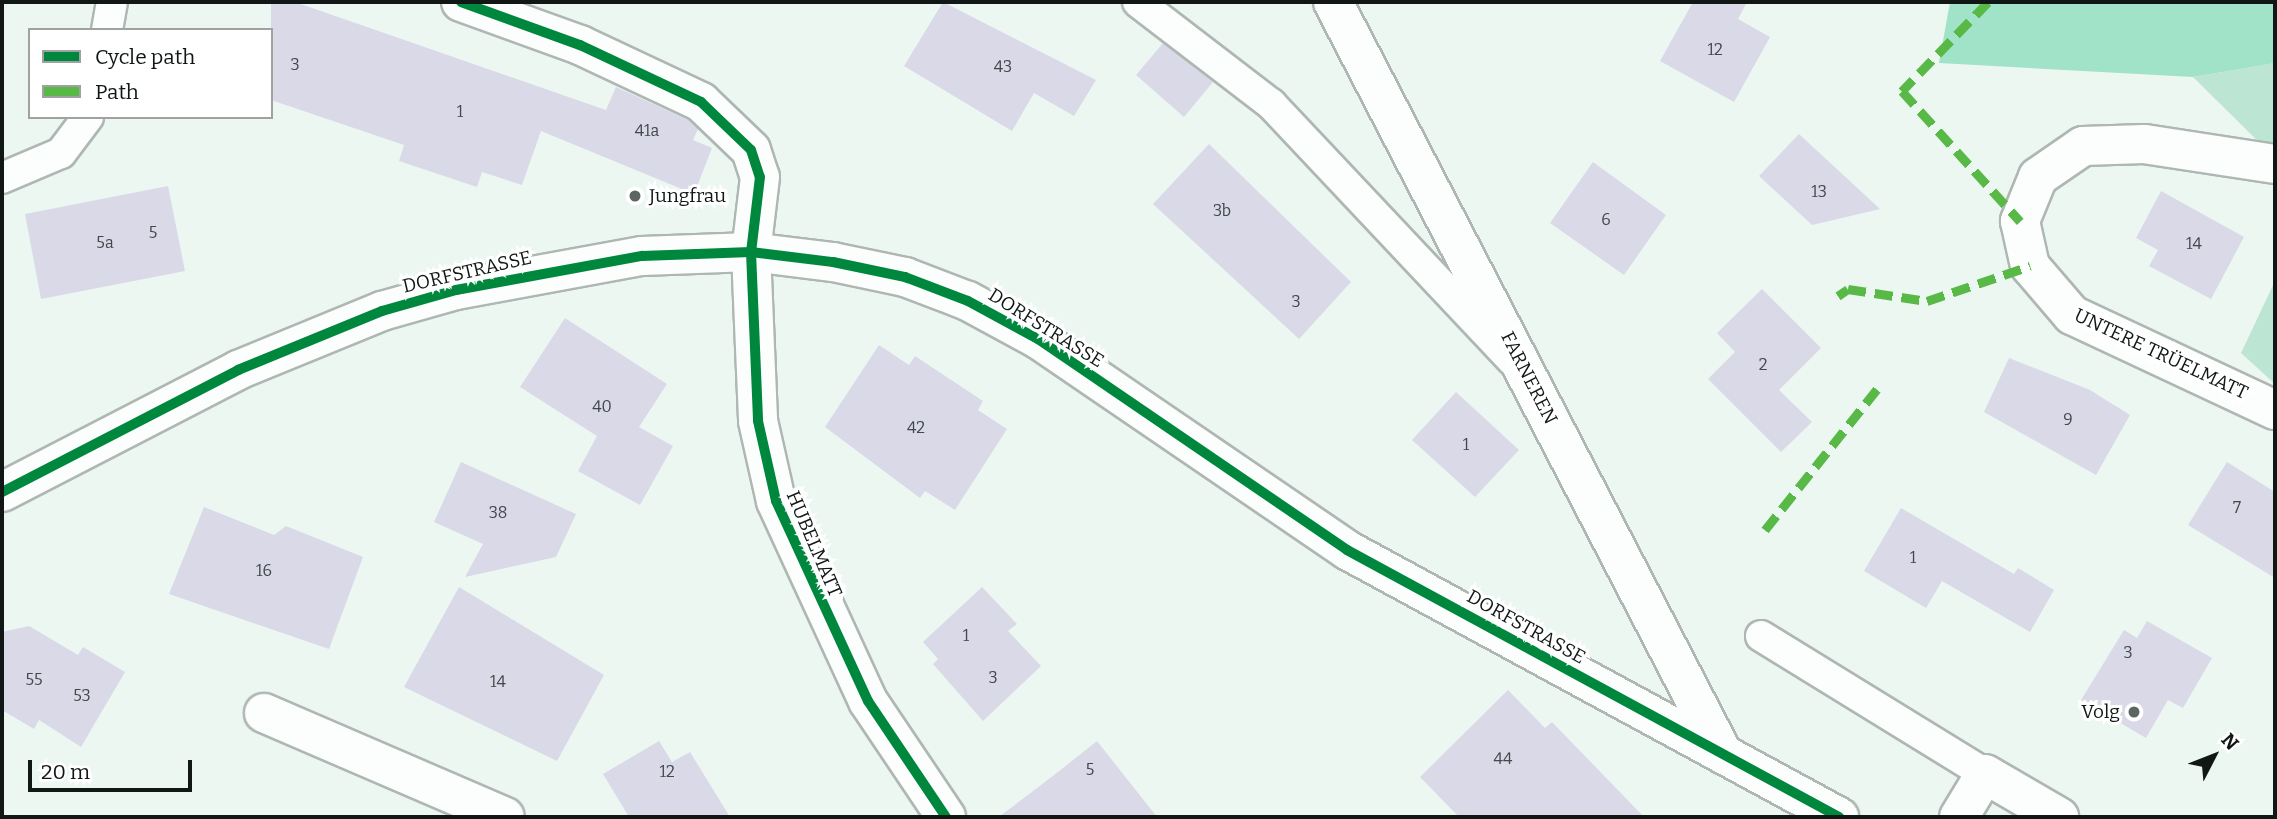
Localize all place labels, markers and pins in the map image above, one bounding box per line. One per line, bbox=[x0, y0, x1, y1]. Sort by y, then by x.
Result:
place label: Jungfrau bbox=[649, 185, 726, 207]
marker: Jungfrau bbox=[627, 188, 643, 204]
place label: Volg bbox=[2081, 701, 2120, 723]
marker: Volg bbox=[2126, 704, 2142, 720]

